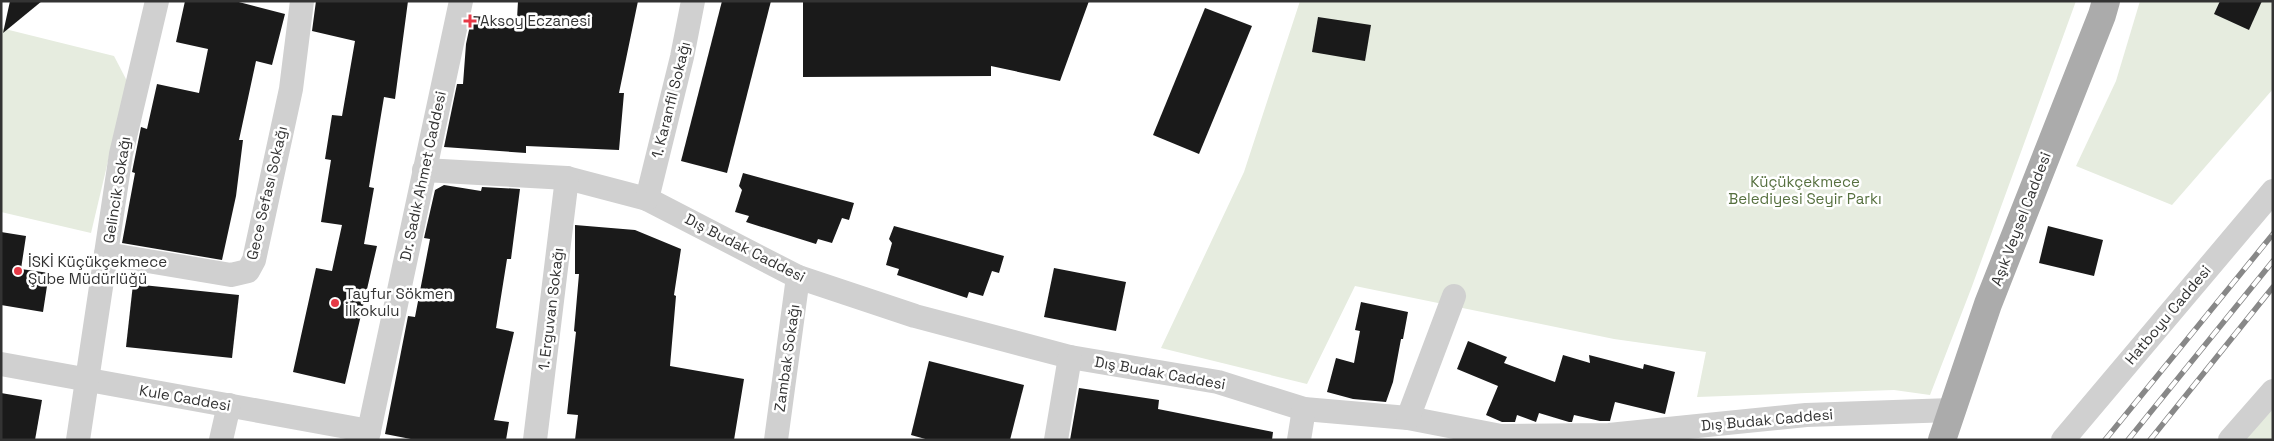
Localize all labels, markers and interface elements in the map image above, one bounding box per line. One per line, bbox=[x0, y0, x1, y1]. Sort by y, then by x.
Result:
place label: Aksoy Eczanesi bbox=[480, 11, 591, 30]
marker: Aksoy Eczanesi bbox=[464, 15, 476, 27]
street label: 1. Karanfil Sokağı bbox=[647, 39, 694, 160]
street label: Dr. Sadık Ahmet Caddesi bbox=[395, 89, 450, 263]
street label: Gece Sefası Sokağı bbox=[242, 124, 291, 262]
street label: Gelincik Sokağı bbox=[99, 135, 134, 245]
street label: Aşık Veysel Caddesi bbox=[1986, 149, 2055, 288]
park label: Küçükçekmece Belediyesi Seyir Parkı bbox=[1728, 172, 1882, 208]
street label: Dış Budak Caddesi bbox=[682, 209, 809, 286]
street label: 1. Erguvan Sokağı bbox=[534, 246, 567, 371]
place label: İSKİ Küçükçekmece Şube Müdürlüğü bbox=[28, 252, 167, 288]
street label: Hatboyu Caddesi bbox=[2121, 261, 2215, 368]
marker: İSKİ Küçükçekmece Şube Müdürlüğü bbox=[12, 265, 24, 277]
place label: Tayfur Sökmen İlkokulu bbox=[345, 284, 453, 320]
marker: Tayfur Sökmen İlkokulu bbox=[329, 297, 341, 309]
street label: Zambak Sokağı bbox=[770, 303, 803, 413]
street label: Dış Budak Caddesi bbox=[1093, 352, 1227, 393]
street label: Kule Caddesi bbox=[138, 380, 232, 415]
street label: Dış Budak Caddesi bbox=[1700, 404, 1834, 435]

